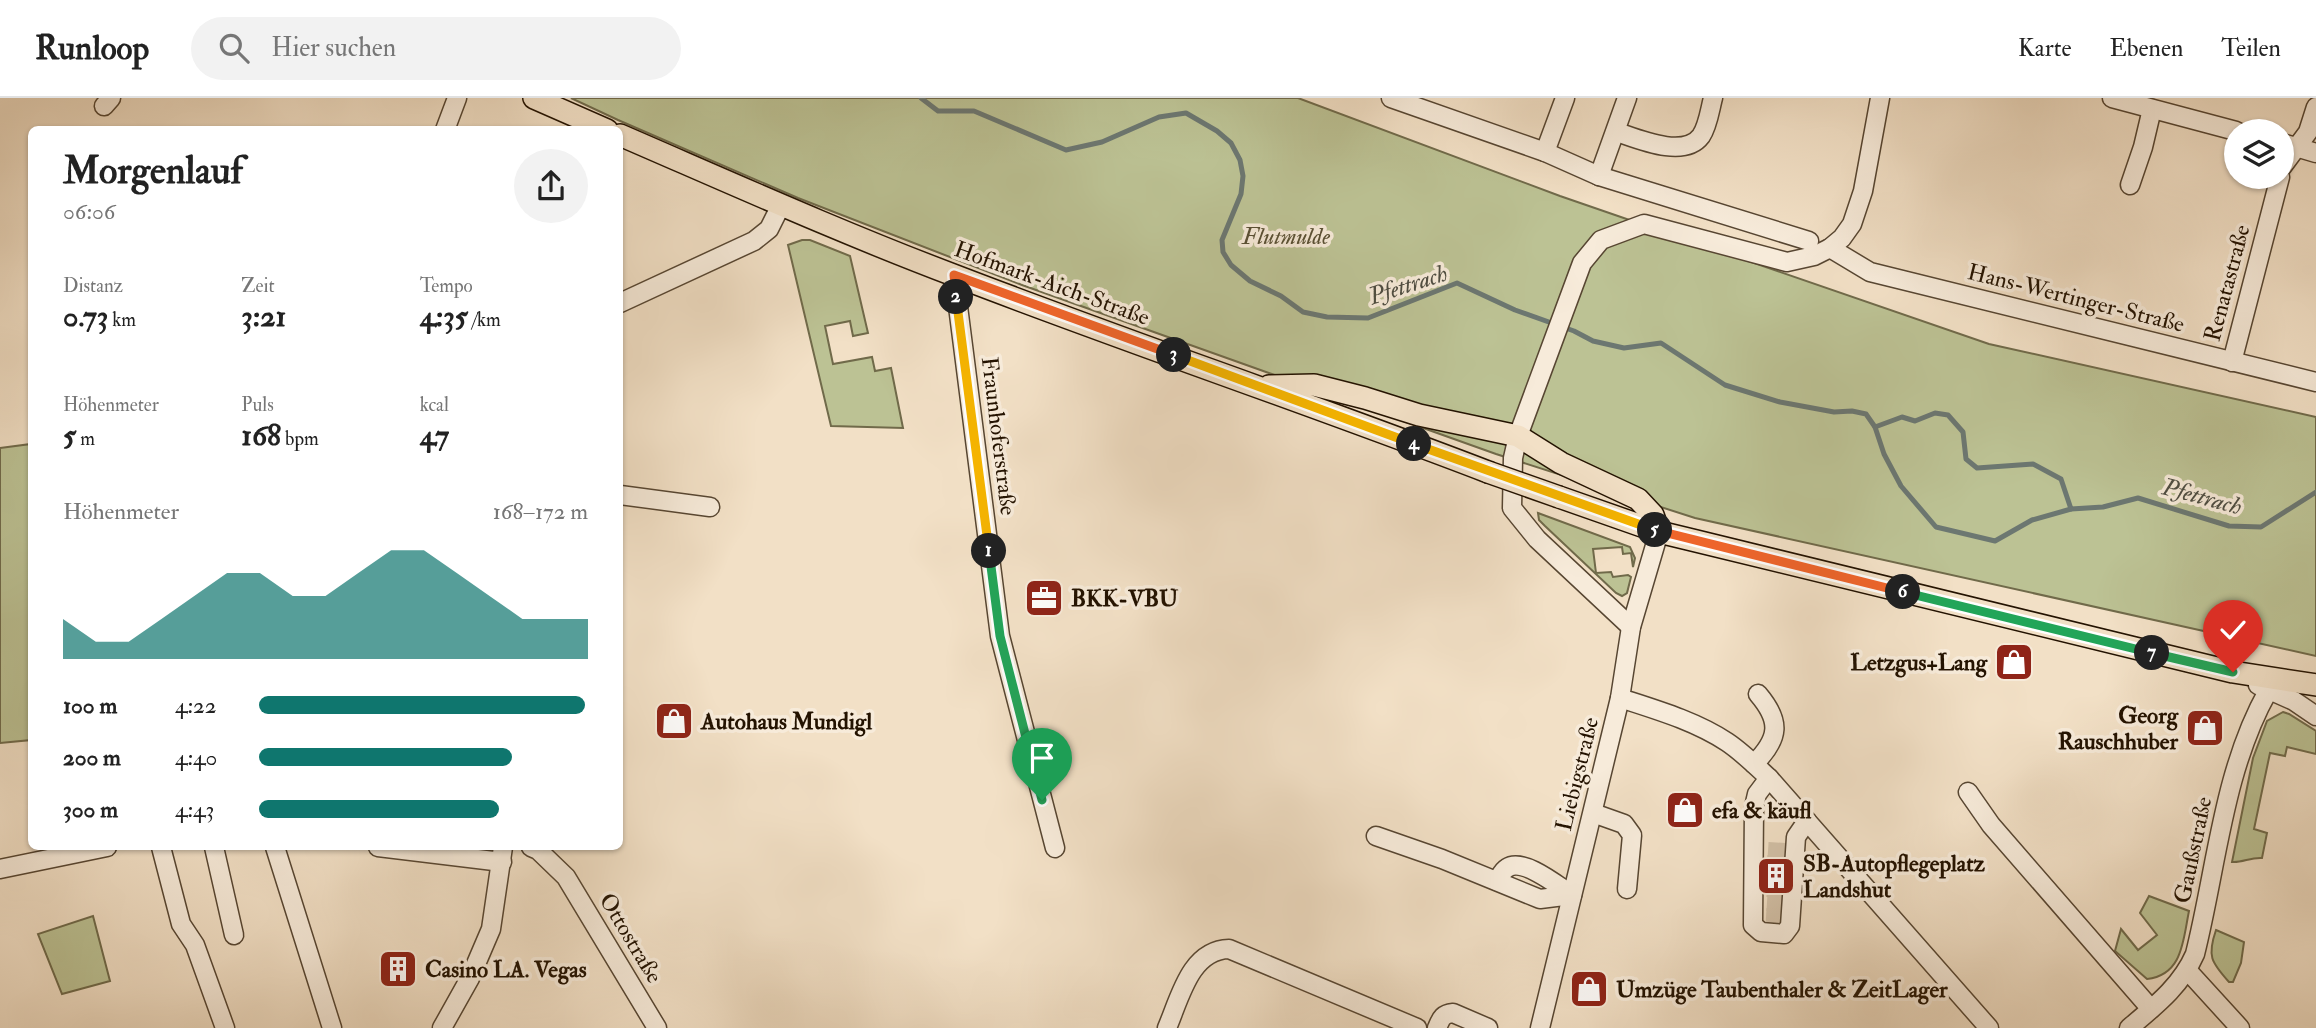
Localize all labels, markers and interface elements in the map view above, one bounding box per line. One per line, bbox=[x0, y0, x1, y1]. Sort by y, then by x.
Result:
search box bbox=[191, 17, 681, 80]
text: Runloop bbox=[35, 28, 149, 69]
icon: search bbox=[215, 29, 253, 67]
text: Hier suchen bbox=[271, 32, 396, 64]
text: Karte bbox=[2018, 33, 2071, 64]
text: Ebenen bbox=[2109, 33, 2183, 64]
text: Teilen bbox=[2221, 33, 2281, 64]
map controls bbox=[2224, 119, 2294, 189]
button: layers bbox=[2224, 119, 2294, 189]
text: Morgenlauf bbox=[63, 147, 243, 195]
button: share bbox=[514, 149, 588, 223]
text: 06:06 bbox=[63, 197, 115, 226]
street label: Renatastraße bbox=[2198, 221, 2257, 344]
park label: Flutmulde bbox=[1241, 222, 1330, 251]
street label: Hofmark-Aich-Straße bbox=[950, 234, 1154, 332]
street label: Hans-Wertinger-Straße bbox=[1965, 257, 2188, 339]
water label: Pfettrach bbox=[1364, 258, 1452, 313]
text: Distanz bbox=[63, 274, 123, 298]
text: Zeit bbox=[241, 274, 275, 298]
text: Tempo bbox=[420, 274, 473, 298]
pin: 2 bbox=[939, 280, 974, 314]
text: 2 bbox=[951, 284, 960, 308]
text: 0.73 bbox=[63, 298, 108, 335]
text: 3:21 bbox=[241, 298, 286, 335]
text: 4:35 bbox=[420, 298, 468, 335]
text: km bbox=[108, 308, 136, 332]
text: /km bbox=[468, 308, 501, 332]
pin: 3 bbox=[1156, 338, 1192, 372]
text: 3 bbox=[1170, 342, 1177, 366]
street label: Fraunhoferstraße bbox=[975, 355, 1023, 517]
text: Höhenmeter bbox=[63, 393, 159, 417]
text: Puls bbox=[241, 393, 274, 417]
text: kcal bbox=[420, 393, 449, 417]
text: 5 bbox=[63, 417, 76, 454]
text: 168 bbox=[241, 417, 281, 454]
text: 47 bbox=[420, 417, 449, 454]
pin: 4 bbox=[1396, 426, 1432, 462]
text: m bbox=[76, 427, 95, 451]
text: bpm bbox=[281, 427, 319, 451]
text: 4 bbox=[1408, 431, 1419, 455]
water label: Pfettrach bbox=[2158, 471, 2246, 523]
text: Höhenmeter bbox=[63, 497, 179, 526]
text: 168–172 m bbox=[493, 497, 588, 526]
pin: 5 bbox=[1638, 512, 1672, 548]
text: 5 bbox=[1650, 517, 1659, 541]
pin: 1 bbox=[972, 533, 1006, 568]
text: 1 bbox=[985, 538, 992, 562]
pin: 6 bbox=[1885, 574, 1920, 610]
office icon: BKK-VBU bbox=[1023, 577, 1065, 619]
text: 6 bbox=[1898, 579, 1907, 603]
place label: BKK-VBU bbox=[1071, 584, 1179, 613]
pin bbox=[2203, 600, 2263, 672]
icon: check bbox=[2214, 611, 2252, 649]
pin: 7 bbox=[2134, 636, 2170, 670]
text: 7 bbox=[2147, 640, 2156, 664]
shop icon: Letzgus+Lang bbox=[1993, 641, 2035, 683]
place label: Letzgus+Lang bbox=[1850, 648, 1989, 678]
text: 100 m bbox=[63, 691, 117, 720]
text: 4:22 bbox=[175, 691, 216, 720]
shop icon: Autohaus Mundigl bbox=[653, 700, 695, 742]
place label: Georg Rauschhuber bbox=[2058, 701, 2180, 756]
place label: Autohaus Mundigl bbox=[700, 707, 873, 737]
shop icon: Georg Rauschhuber bbox=[2184, 707, 2226, 749]
street label: Liebigstraße bbox=[1549, 714, 1605, 834]
pin bbox=[1012, 728, 1072, 800]
icon: arrive bbox=[1023, 739, 1061, 777]
text: 200 m bbox=[63, 743, 121, 772]
text: 4:40 bbox=[175, 743, 217, 772]
shop icon: efa & käufl bbox=[1664, 789, 1706, 831]
street label: Gaußstraße bbox=[2168, 794, 2219, 906]
text: 300 m bbox=[63, 795, 118, 824]
text: 4:43 bbox=[175, 795, 214, 824]
place label: efa & käufl bbox=[1712, 796, 1812, 825]
place label: SB-Autopflegeplatz Landshut bbox=[1803, 849, 1986, 904]
building icon: SB-Autopflegeplatz Landshut bbox=[1755, 855, 1797, 897]
street label: Ottostraße bbox=[593, 888, 669, 989]
building icon: Casino LA. Vegas bbox=[377, 948, 419, 990]
place label: Casino LA. Vegas bbox=[425, 955, 587, 985]
shop icon: Umzüge Taubenthaler & ZeitLager bbox=[1568, 968, 1610, 1010]
place label: Umzüge Taubenthaler & ZeitLager bbox=[1616, 975, 1948, 1005]

